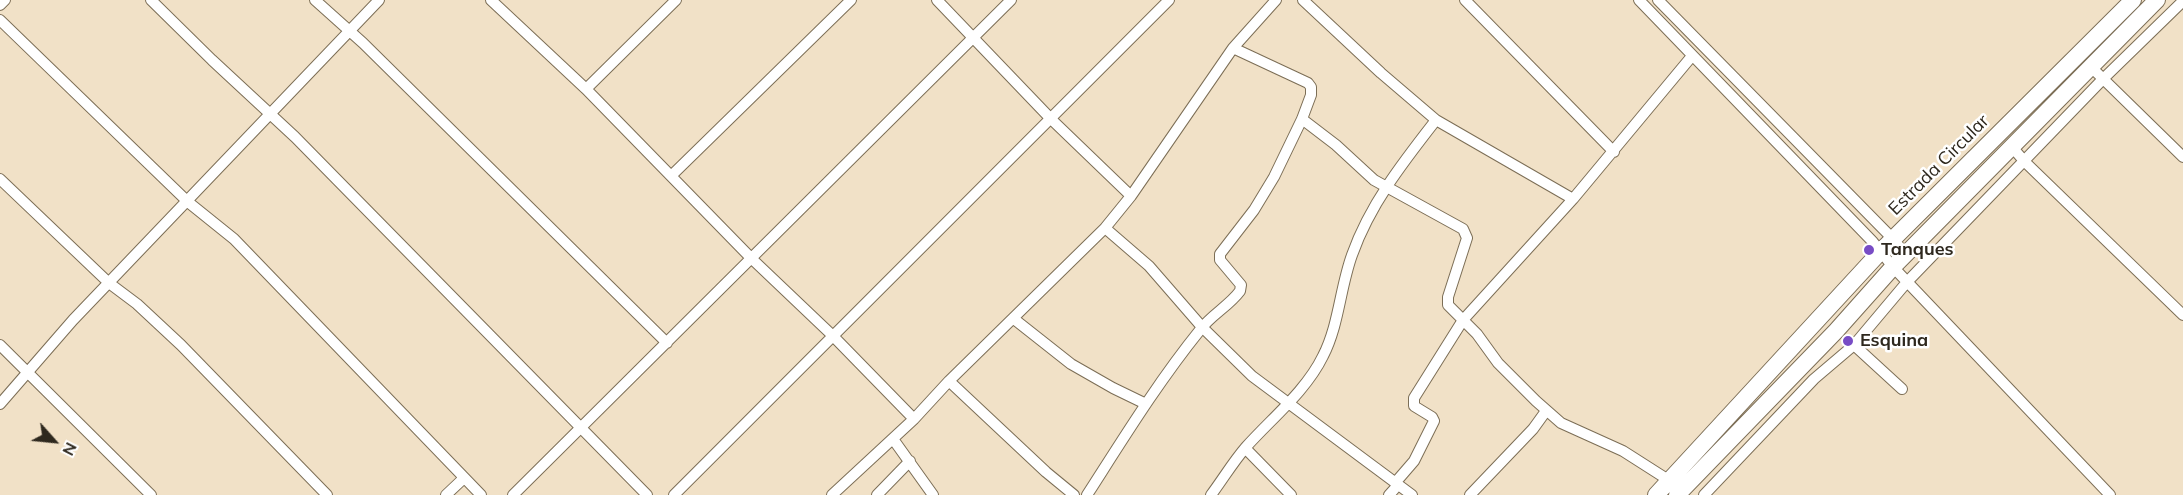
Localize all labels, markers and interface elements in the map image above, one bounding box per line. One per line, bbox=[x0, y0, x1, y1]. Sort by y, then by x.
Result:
street label: Estrada Circular bbox=[1884, 110, 1994, 220]
place label: Tanques bbox=[1881, 239, 1954, 261]
marker: Tanques bbox=[1862, 243, 1876, 257]
place label: Esquina bbox=[1860, 330, 1928, 352]
marker: Esquina bbox=[1841, 334, 1855, 348]
north arrow bbox=[24, 411, 84, 471]
text: N bbox=[58, 439, 82, 459]

